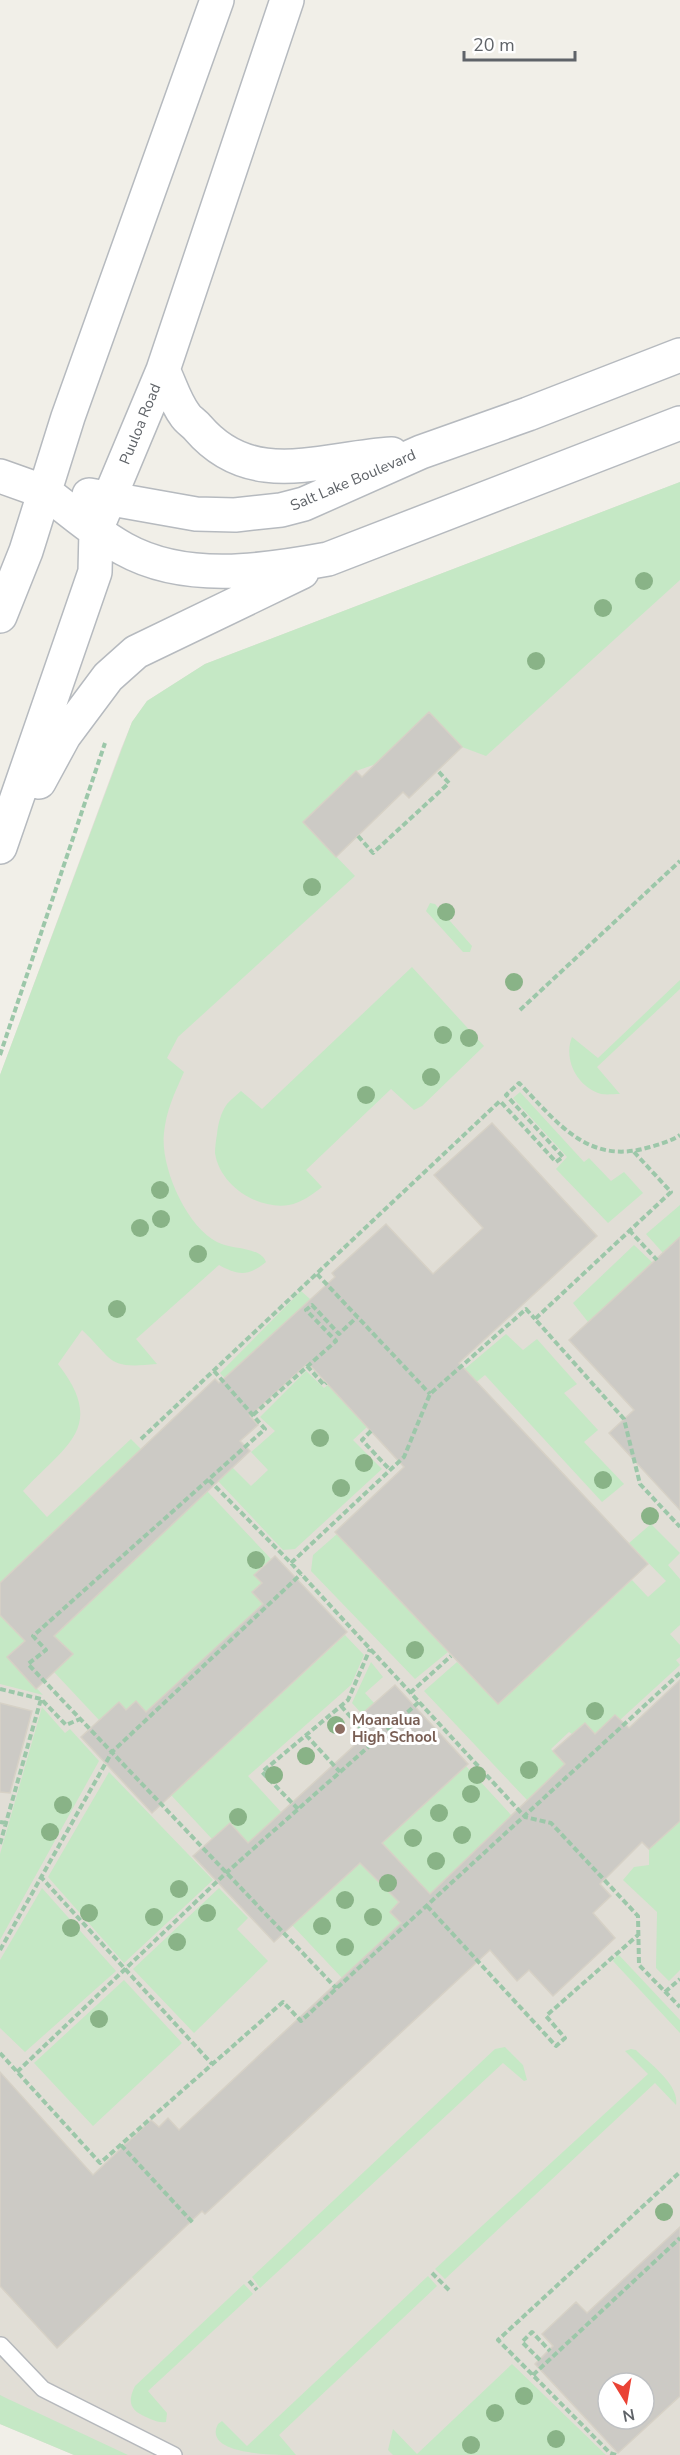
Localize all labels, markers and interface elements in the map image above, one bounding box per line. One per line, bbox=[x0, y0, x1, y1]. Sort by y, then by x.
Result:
scale bar bbox=[464, 24, 575, 62]
text: 20 m bbox=[473, 33, 515, 57]
street label: Puuloa Road bbox=[115, 381, 165, 467]
street label: Salt Lake Boulevard bbox=[287, 445, 419, 515]
place label: Moanalua High School bbox=[352, 1710, 437, 1747]
marker: Moanalua High School bbox=[333, 1722, 347, 1736]
north arrow bbox=[596, 2371, 656, 2431]
text: N bbox=[621, 2403, 637, 2427]

